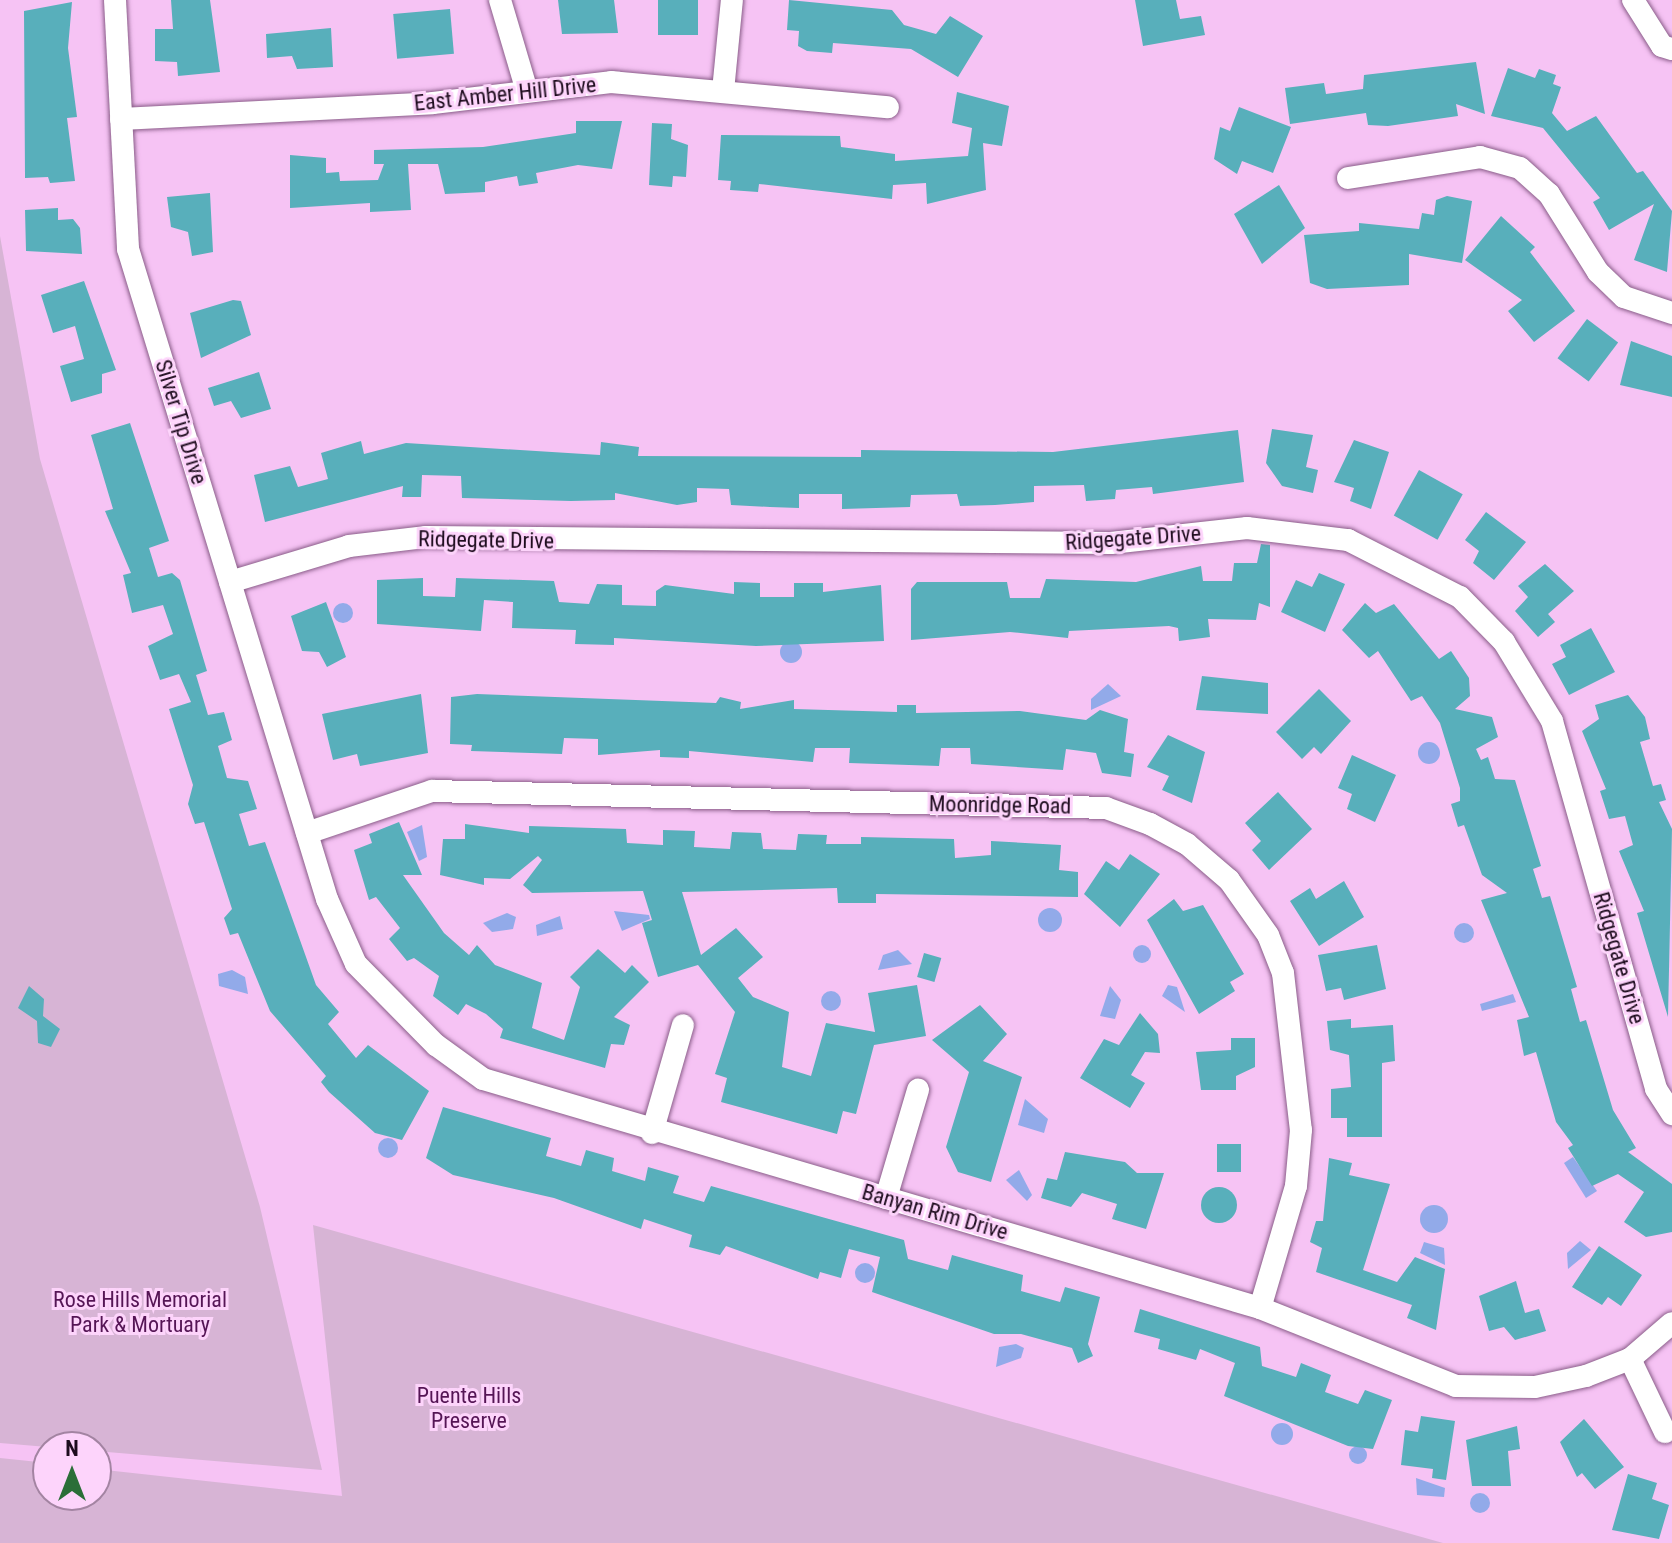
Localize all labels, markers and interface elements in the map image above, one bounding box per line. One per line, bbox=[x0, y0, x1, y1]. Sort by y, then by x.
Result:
street label: East Amber Hill Drive bbox=[413, 71, 597, 117]
street label: Silver Tip Drive bbox=[149, 356, 213, 488]
street label: Ridgegate Drive bbox=[1064, 520, 1202, 556]
street label: Ridgegate Drive bbox=[418, 526, 554, 554]
street label: Moonridge Road bbox=[929, 791, 1071, 819]
street label: Ridgegate Drive bbox=[1588, 889, 1650, 1027]
street label: Banyan Rim Drive bbox=[859, 1179, 1011, 1245]
park label: Rose Hills Memorial Park & Mortuary bbox=[53, 1286, 227, 1338]
park label: Puente Hills Preserve bbox=[417, 1382, 521, 1434]
north arrow bbox=[32, 1431, 112, 1511]
text: N bbox=[65, 1436, 79, 1461]

